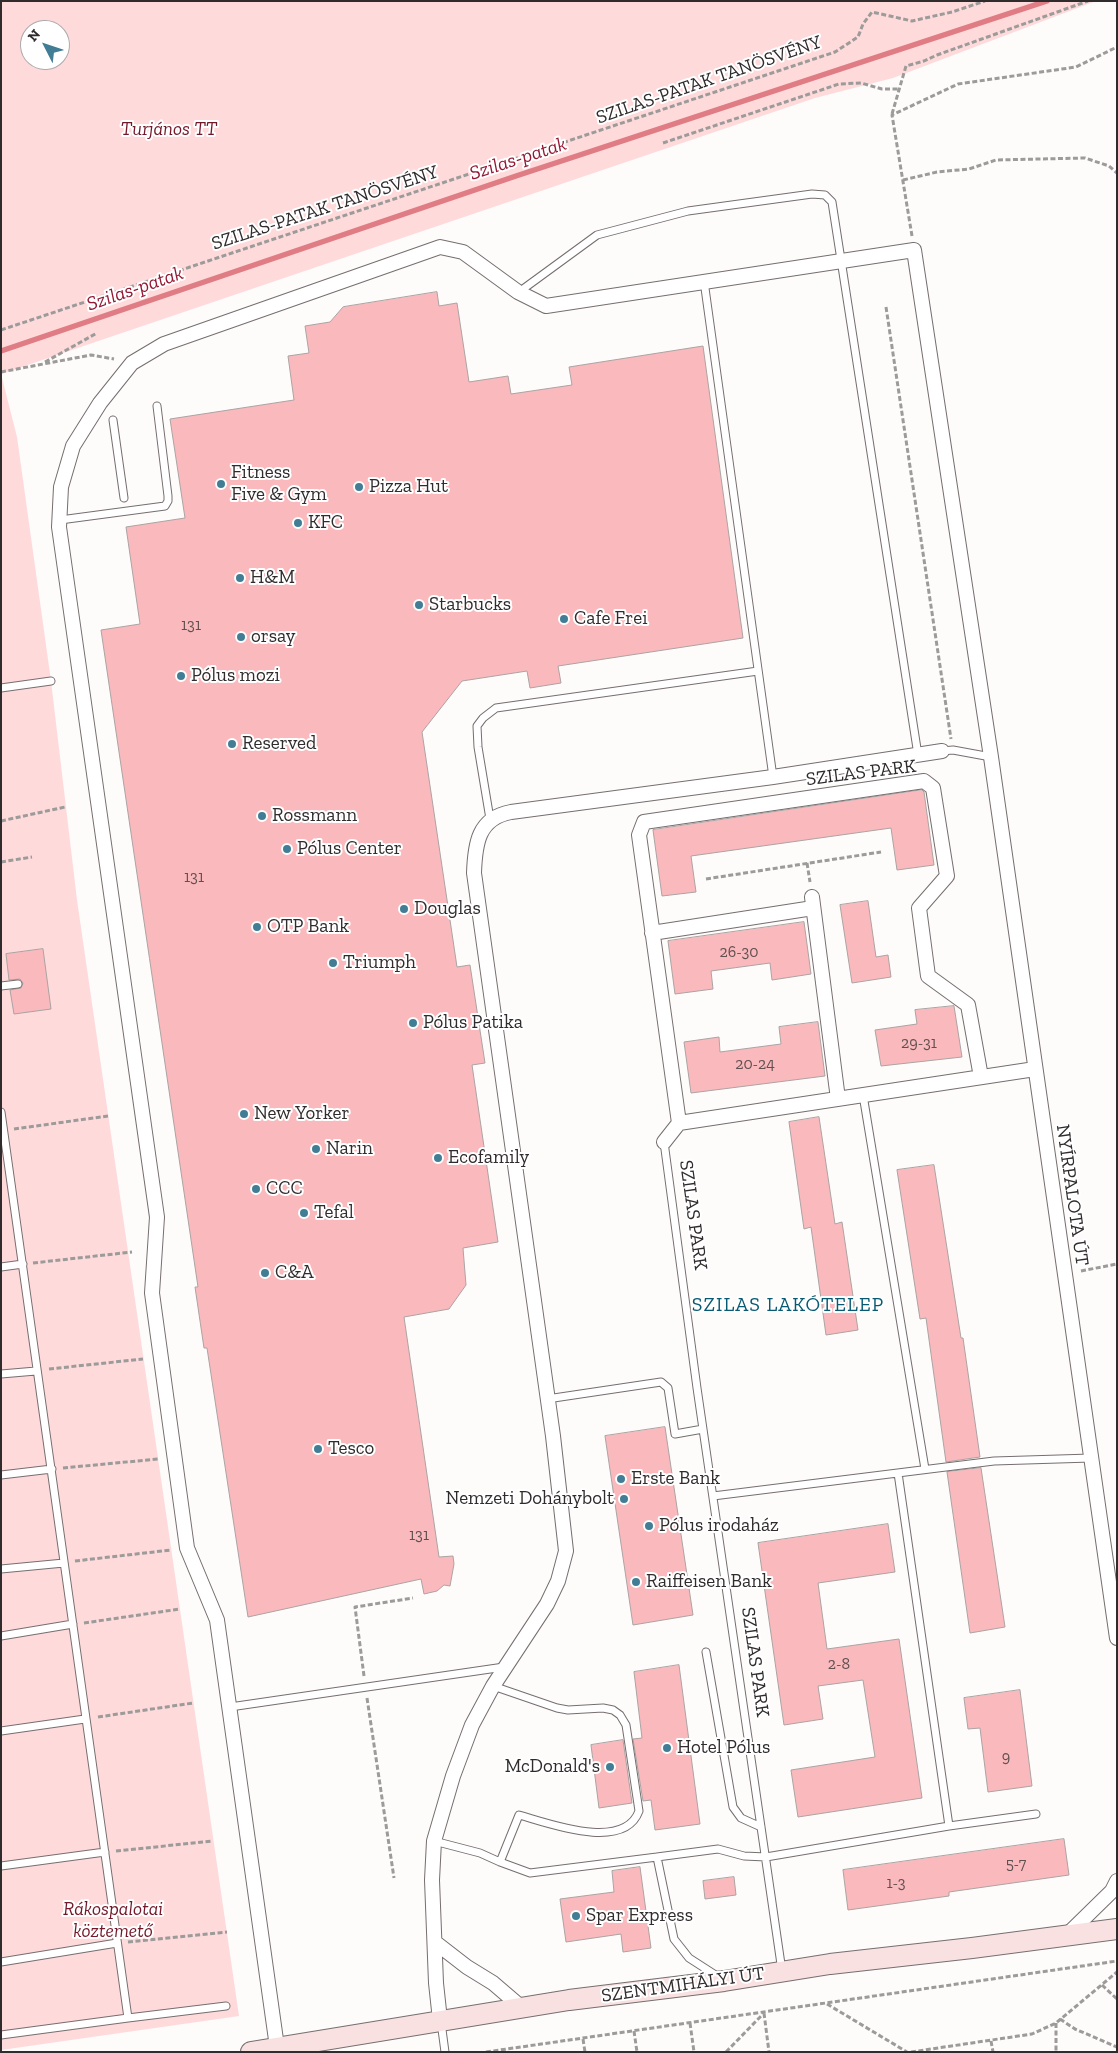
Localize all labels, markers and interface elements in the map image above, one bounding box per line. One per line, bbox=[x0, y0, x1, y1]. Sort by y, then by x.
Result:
north arrow bbox=[20, 20, 70, 70]
text: N bbox=[24, 26, 44, 45]
street label: SZILAS-PATAK TANÖSVÉNY bbox=[593, 31, 825, 129]
park label: Turjános TT bbox=[121, 119, 217, 141]
water label: Szilas-patak bbox=[466, 132, 570, 186]
street label: SZILAS-PATAK TANÖSVÉNY bbox=[209, 161, 441, 255]
water label: Szilas-patak bbox=[84, 261, 186, 317]
place label: Fitness Five & Gym bbox=[231, 462, 327, 506]
place label: Pizza Hut bbox=[369, 476, 448, 498]
marker: Fitness Five & Gym bbox=[215, 478, 227, 490]
marker: Pizza Hut bbox=[353, 481, 365, 493]
place label: KFC bbox=[308, 512, 343, 534]
marker: KFC bbox=[292, 517, 304, 529]
place label: H&M bbox=[250, 567, 295, 589]
marker: H&M bbox=[234, 572, 246, 584]
place label: Starbucks bbox=[429, 594, 511, 616]
marker: Starbucks bbox=[413, 599, 425, 611]
place label: Cafe Frei bbox=[574, 608, 647, 630]
marker: Cafe Frei bbox=[558, 613, 570, 625]
house number: 131 bbox=[181, 615, 201, 635]
place label: orsay bbox=[251, 626, 296, 648]
marker: orsay bbox=[235, 631, 247, 643]
place label: Pólus mozi bbox=[191, 665, 280, 687]
marker: Pólus mozi bbox=[175, 670, 187, 682]
place label: Reserved bbox=[242, 733, 316, 755]
marker: Reserved bbox=[226, 738, 238, 750]
street label: SZILAS PARK bbox=[805, 755, 917, 791]
place label: Rossmann bbox=[272, 805, 357, 827]
marker: Rossmann bbox=[256, 810, 268, 822]
place label: Pólus Center bbox=[297, 838, 402, 860]
marker: Pólus Center bbox=[281, 843, 293, 855]
house number: 131 bbox=[184, 867, 204, 887]
place label: Douglas bbox=[414, 898, 481, 920]
marker: Douglas bbox=[398, 903, 410, 915]
place label: OTP Bank bbox=[267, 916, 349, 938]
marker: OTP Bank bbox=[251, 921, 263, 933]
house number: 26-30 bbox=[719, 942, 759, 962]
place label: Triumph bbox=[343, 952, 416, 974]
marker: Triumph bbox=[327, 957, 339, 969]
place label: Pólus Patika bbox=[423, 1012, 523, 1034]
marker: Pólus Patika bbox=[407, 1017, 419, 1029]
house number: 29-31 bbox=[901, 1033, 937, 1053]
house number: 20-24 bbox=[735, 1054, 775, 1074]
place label: New Yorker bbox=[254, 1103, 349, 1125]
marker: New Yorker bbox=[238, 1108, 250, 1120]
street label: NYÍRPALOTA ÚT bbox=[1051, 1123, 1093, 1267]
place label: Narin bbox=[326, 1138, 373, 1160]
marker: Narin bbox=[310, 1143, 322, 1155]
place label: Ecofamily bbox=[448, 1147, 529, 1169]
marker: Ecofamily bbox=[432, 1152, 444, 1164]
street label: SZILAS PARK bbox=[674, 1159, 712, 1271]
place label: CCC bbox=[266, 1178, 303, 1200]
marker: CCC bbox=[250, 1183, 262, 1195]
place label: Tefal bbox=[314, 1202, 354, 1224]
marker: Tefal bbox=[298, 1207, 310, 1219]
place label: C&A bbox=[275, 1262, 313, 1284]
marker: C&A bbox=[259, 1267, 271, 1279]
district label: SZILAS LAKÓTELEP bbox=[690, 1293, 886, 1317]
place label: Tesco bbox=[328, 1438, 374, 1460]
marker: Tesco bbox=[312, 1443, 324, 1455]
place label: Erste Bank bbox=[631, 1468, 720, 1490]
marker: Erste Bank bbox=[615, 1473, 627, 1485]
place label: Nemzeti Dohánybolt bbox=[446, 1488, 614, 1510]
marker: Nemzeti Dohánybolt bbox=[618, 1493, 630, 1505]
place label: Pólus irodaház bbox=[659, 1515, 779, 1537]
marker: Pólus irodaház bbox=[643, 1520, 655, 1532]
house number: 131 bbox=[409, 1525, 429, 1545]
place label: Raiffeisen Bank bbox=[646, 1571, 772, 1593]
marker: Raiffeisen Bank bbox=[630, 1576, 642, 1588]
street label: SZILAS PARK bbox=[736, 1606, 774, 1718]
house number: 2-8 bbox=[828, 1654, 850, 1674]
place label: Hotel Pólus bbox=[677, 1737, 770, 1759]
marker: Hotel Pólus bbox=[661, 1742, 673, 1754]
house number: 9 bbox=[1002, 1747, 1010, 1767]
place label: McDonald's bbox=[505, 1756, 600, 1778]
marker: McDonald's bbox=[604, 1761, 616, 1773]
house number: 5-7 bbox=[1006, 1854, 1026, 1874]
house number: 1-3 bbox=[886, 1873, 906, 1893]
park label: Rákospalotai köztemető bbox=[63, 1899, 163, 1943]
place label: Spar Express bbox=[586, 1905, 693, 1927]
marker: Spar Express bbox=[570, 1910, 582, 1922]
street label: SZENTMIHÁLYI ÚT bbox=[600, 1962, 766, 2008]

